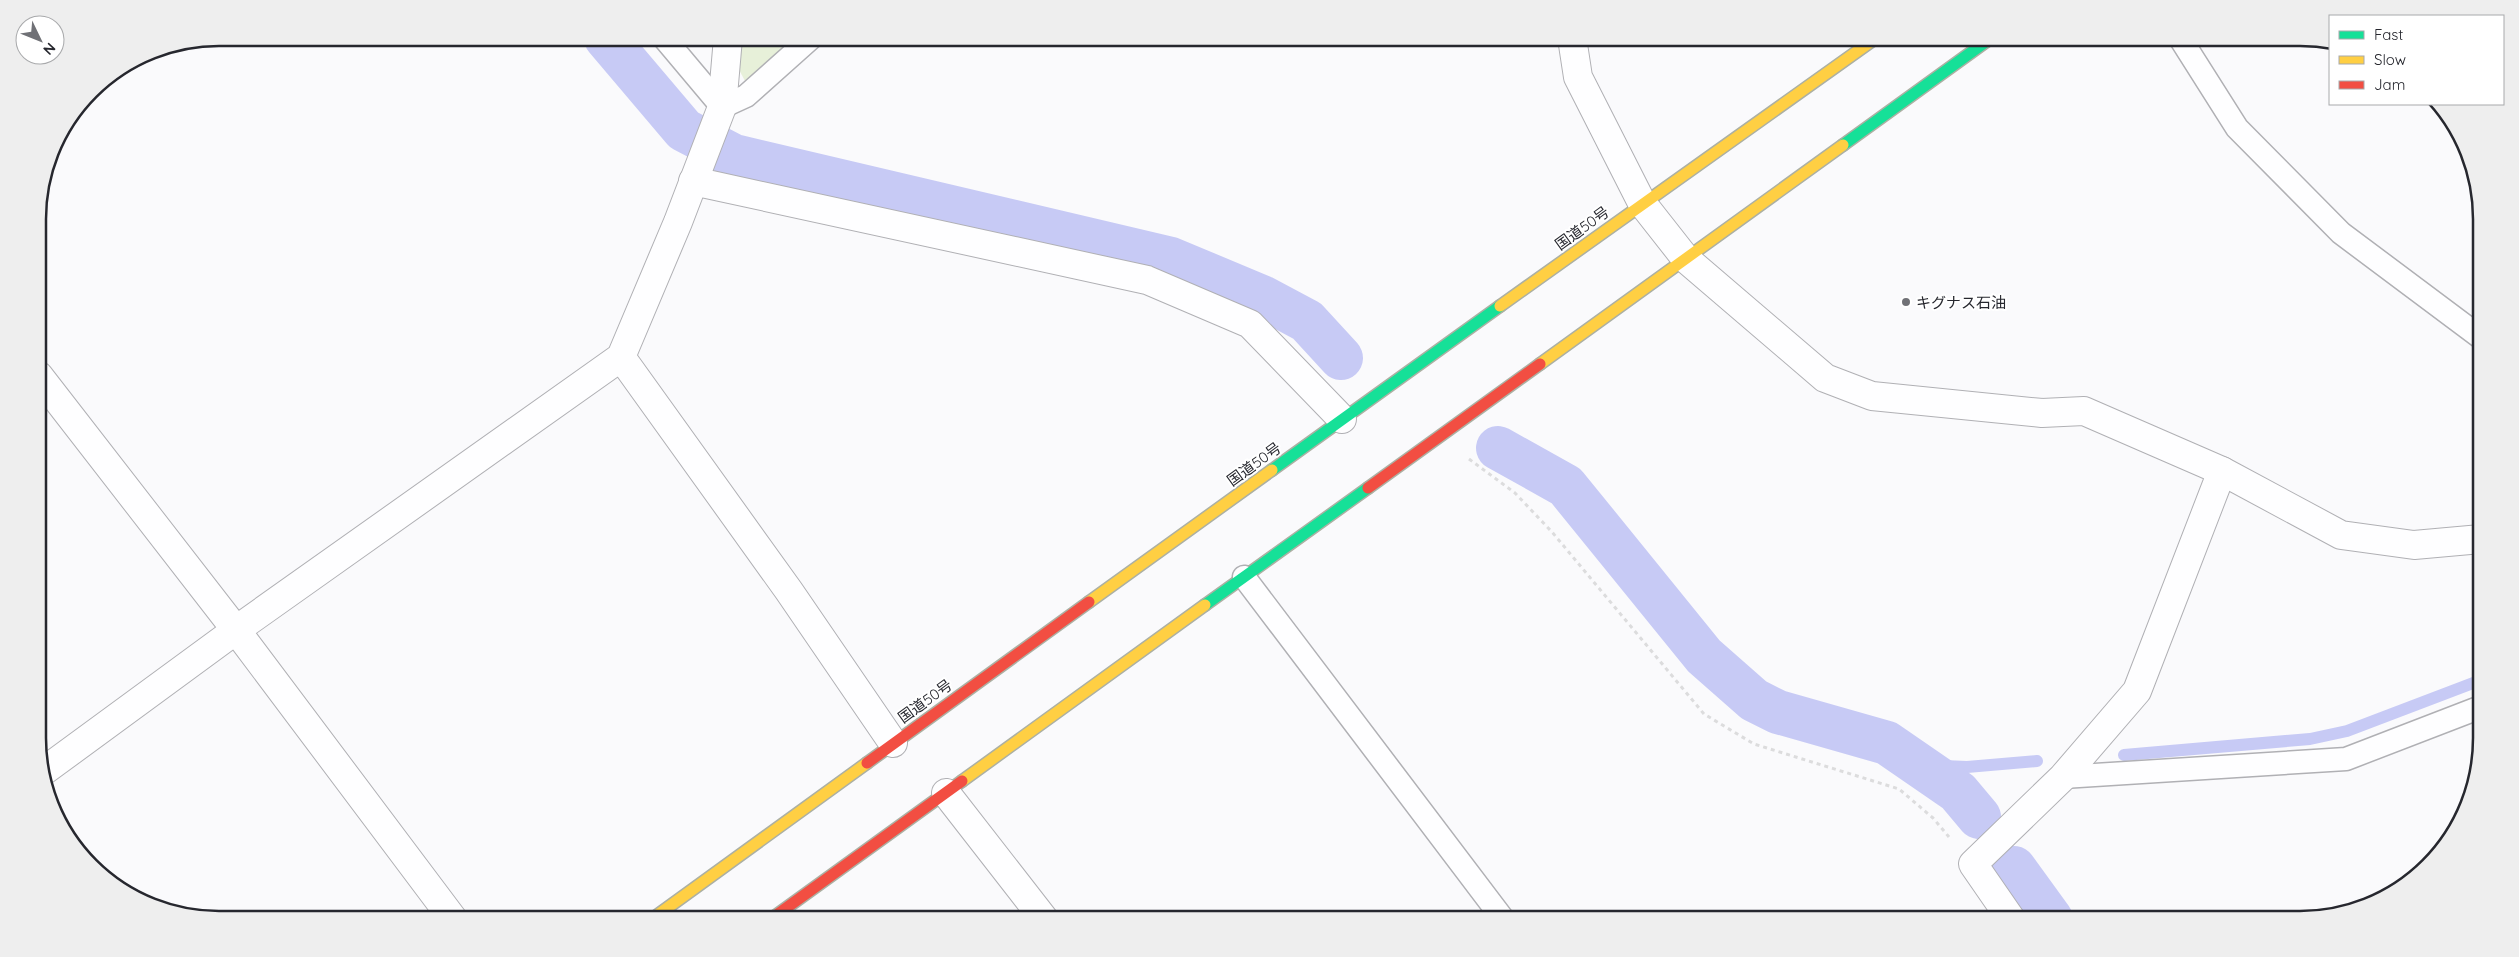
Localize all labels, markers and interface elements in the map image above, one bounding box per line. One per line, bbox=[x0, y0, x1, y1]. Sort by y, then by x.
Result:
north arrow bbox=[15, 15, 65, 65]
legend bbox=[2329, 15, 2504, 105]
text: Fast bbox=[2374, 25, 2403, 44]
text: N bbox=[39, 39, 60, 59]
text: Slow bbox=[2374, 50, 2406, 69]
text: Jam bbox=[2374, 75, 2405, 94]
street label: 国道50号 bbox=[1551, 202, 1613, 254]
place label: キグナス石油 bbox=[1916, 293, 2006, 312]
marker: キグナス石油 bbox=[1900, 296, 1912, 308]
street label: 国道50号 bbox=[1223, 438, 1285, 490]
street label: 国道50号 bbox=[894, 675, 956, 727]

